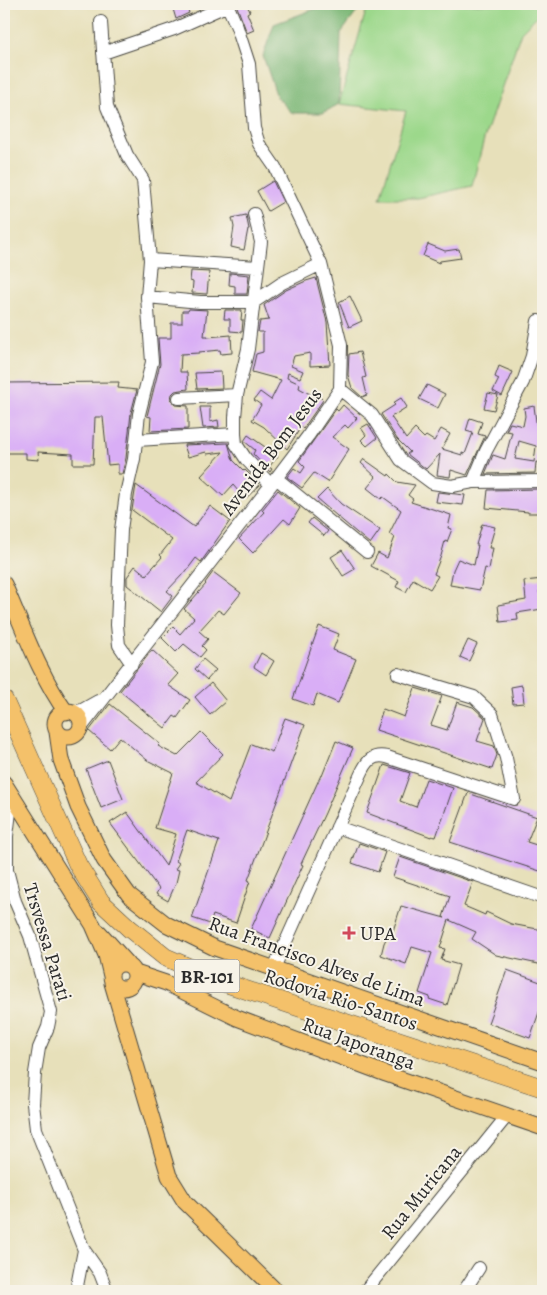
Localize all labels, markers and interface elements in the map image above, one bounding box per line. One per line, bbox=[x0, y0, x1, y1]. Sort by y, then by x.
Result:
street label: Avenida Bom Jesus bbox=[214, 382, 328, 521]
street label: Trsvessa Parati bbox=[17, 880, 78, 1004]
street label: Rua Francisco Alves de Lima bbox=[205, 910, 430, 1013]
place label: UPA bbox=[360, 920, 396, 947]
marker: UPA bbox=[342, 926, 356, 940]
road number: BR-101 bbox=[174, 959, 240, 992]
street label: Rodovia Rio-Santos bbox=[261, 962, 421, 1037]
street label: Rua Japoranga bbox=[299, 1011, 420, 1077]
street label: Rua Muricana bbox=[375, 1139, 468, 1245]

